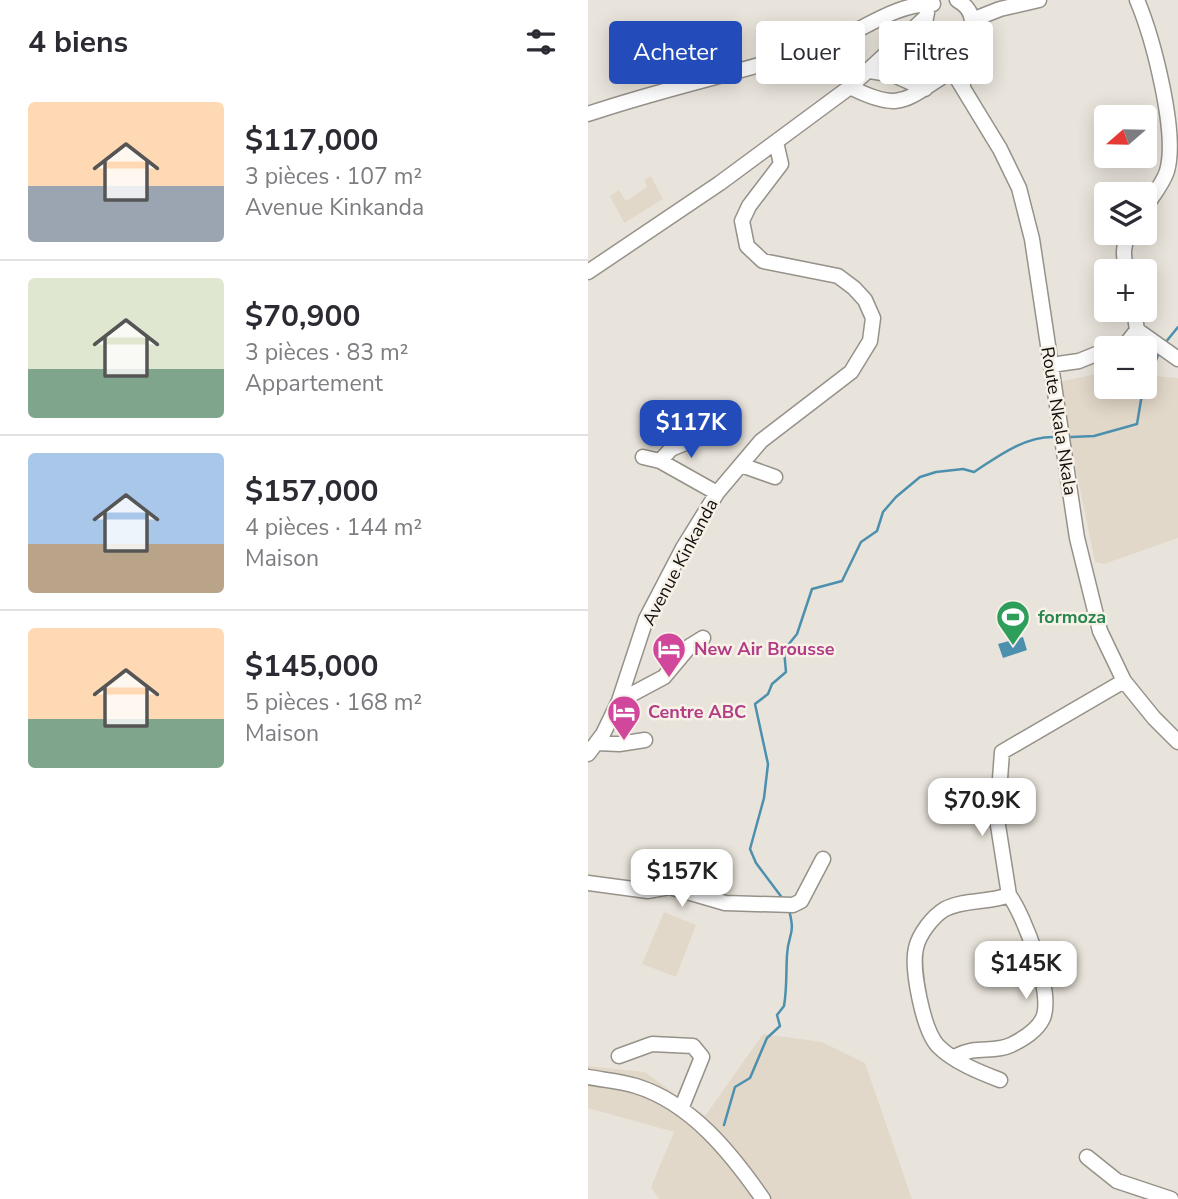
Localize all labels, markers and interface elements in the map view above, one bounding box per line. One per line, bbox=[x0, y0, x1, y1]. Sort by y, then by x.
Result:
chip: Acheter bbox=[609, 21, 742, 84]
chip: Louer bbox=[756, 21, 865, 84]
chip: Filtres bbox=[879, 21, 993, 84]
text: 4 biens bbox=[28, 22, 128, 63]
icon: filters bbox=[522, 23, 560, 61]
north arrow bbox=[1094, 105, 1157, 168]
map controls bbox=[1094, 105, 1157, 399]
text: $117,000 bbox=[245, 120, 378, 161]
icon: home bbox=[84, 130, 168, 214]
text: 3 pièces · 107 m² bbox=[245, 161, 422, 192]
button: layers bbox=[1094, 182, 1157, 245]
text: Avenue Kinkanda bbox=[245, 192, 424, 223]
button: + bbox=[1094, 259, 1157, 322]
text: $70,900 bbox=[245, 296, 360, 337]
icon: home bbox=[84, 306, 168, 390]
button: − bbox=[1094, 336, 1157, 399]
text: 3 pièces · 83 m² bbox=[245, 337, 408, 368]
street label: Route Nkala Nkala bbox=[1035, 345, 1083, 497]
text: Appartement bbox=[245, 368, 383, 399]
pin: $117K bbox=[642, 400, 740, 460]
text: $117K bbox=[656, 407, 726, 438]
text: $157,000 bbox=[245, 471, 378, 512]
icon: home bbox=[84, 481, 168, 565]
street label: Avenue Kinkanda bbox=[636, 494, 724, 630]
text: 4 pièces · 144 m² bbox=[245, 512, 422, 543]
text: Maison bbox=[245, 543, 319, 574]
sports icon: formoza bbox=[994, 598, 1032, 647]
place label: formoza bbox=[1038, 605, 1106, 629]
hotel icon: New Air Brousse bbox=[650, 630, 688, 679]
place label: New Air Brousse bbox=[694, 637, 835, 661]
text: $145,000 bbox=[245, 646, 378, 687]
icon: home bbox=[84, 656, 168, 740]
text: 5 pièces · 168 m² bbox=[245, 687, 422, 718]
hotel icon: Centre ABC bbox=[605, 693, 643, 742]
place label: Centre ABC bbox=[648, 700, 746, 724]
text: Maison bbox=[245, 718, 319, 749]
pin: $70.9K bbox=[925, 778, 1039, 838]
text: $70.9K bbox=[944, 785, 1020, 816]
pin: $157K bbox=[633, 850, 731, 909]
text: $157K bbox=[647, 856, 717, 887]
pin: $145K bbox=[977, 942, 1075, 1001]
text: $145K bbox=[991, 948, 1061, 979]

